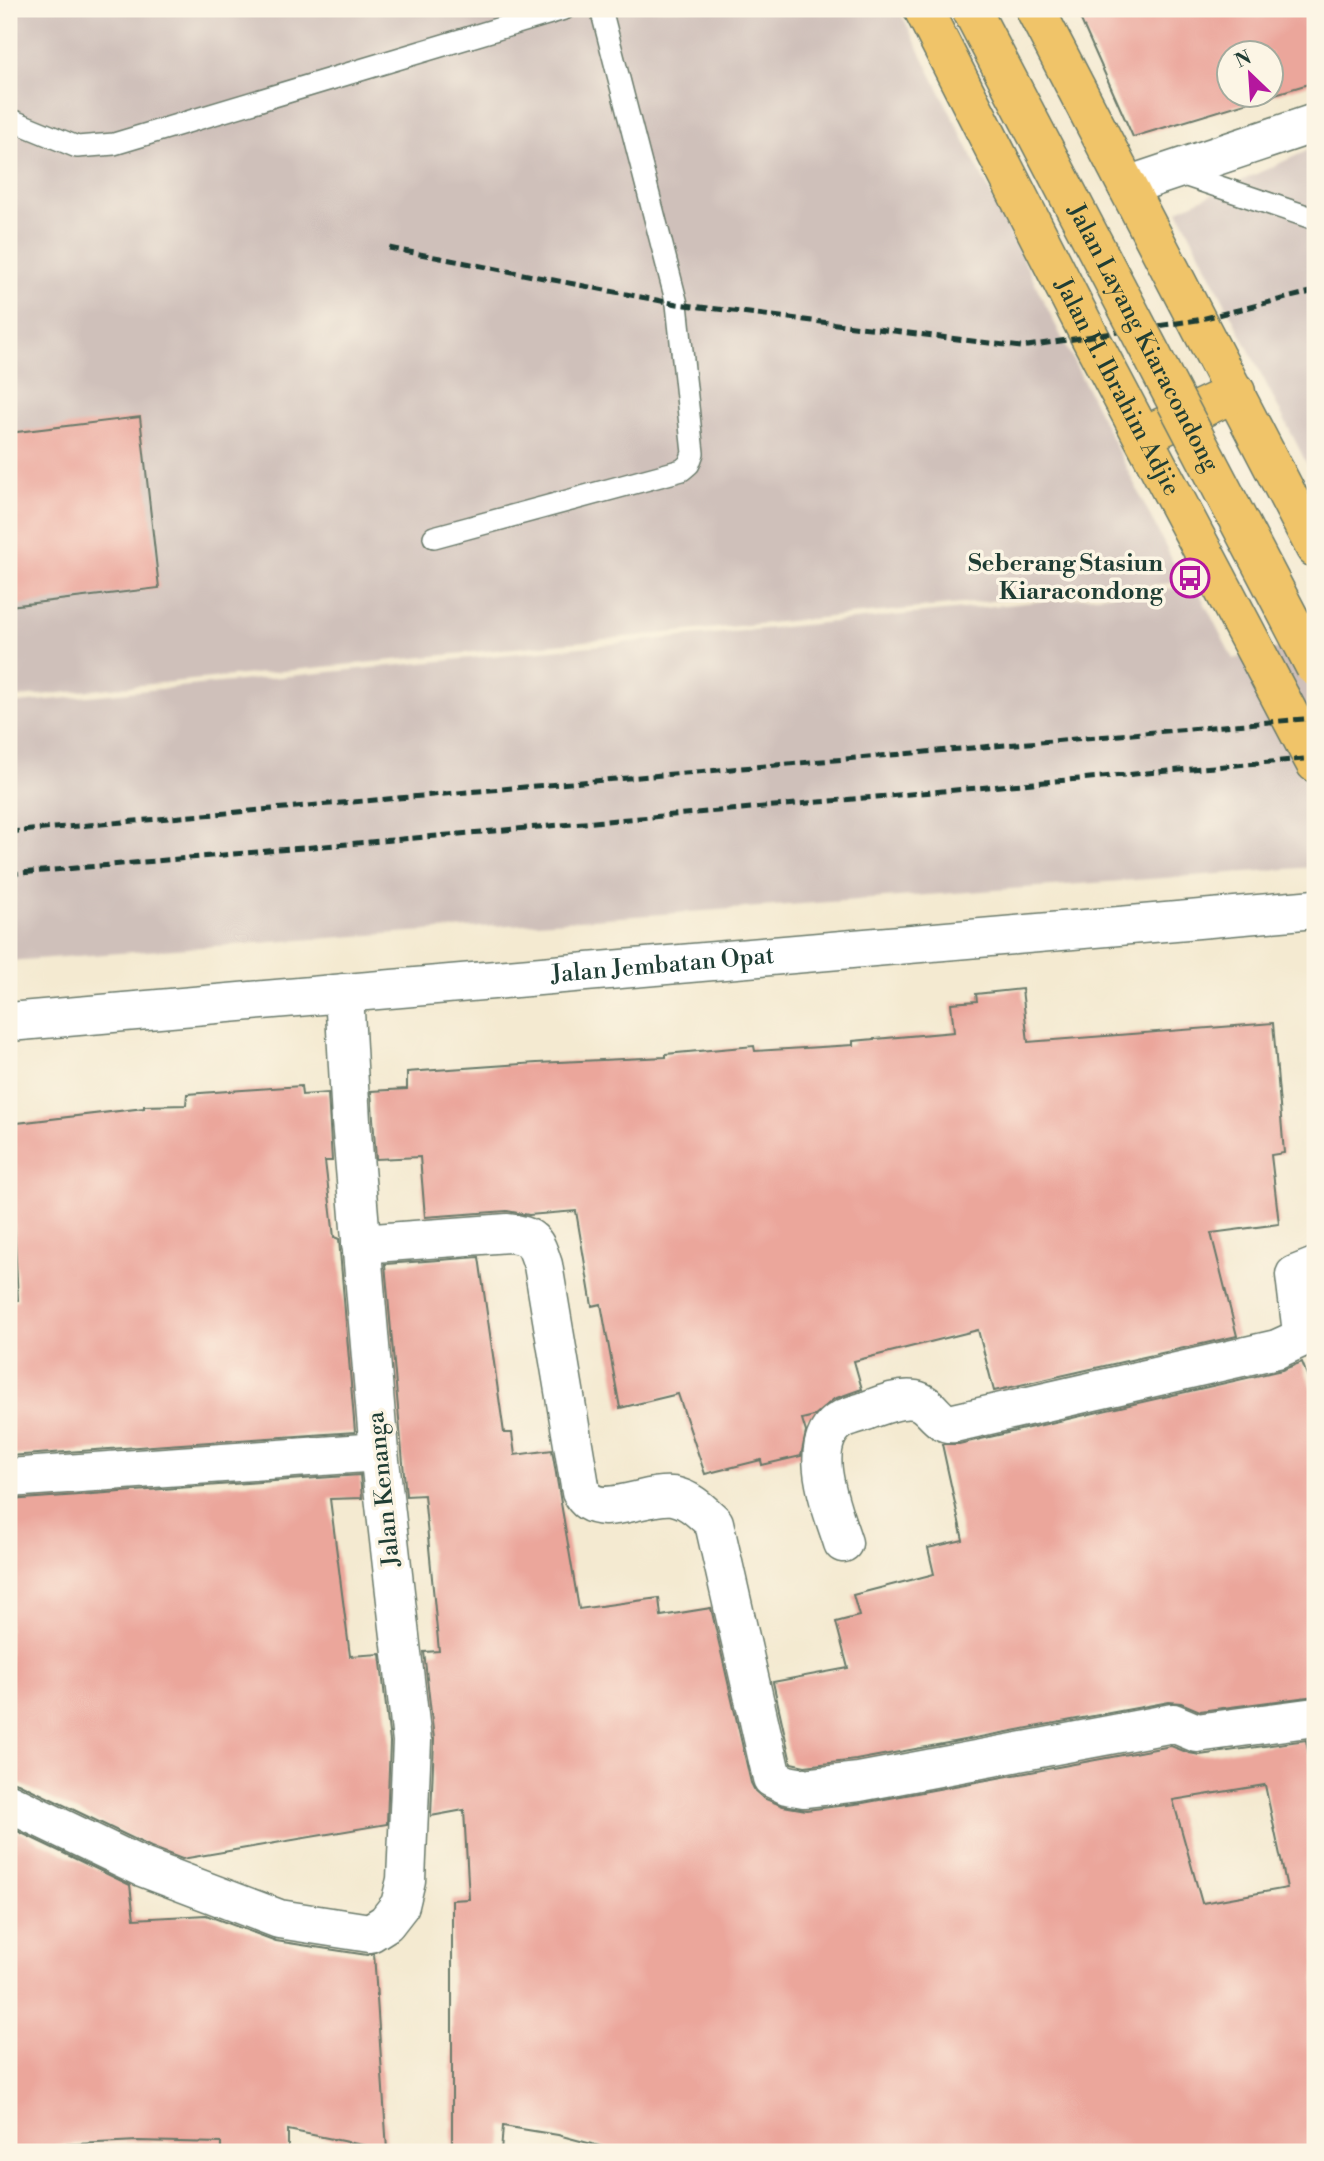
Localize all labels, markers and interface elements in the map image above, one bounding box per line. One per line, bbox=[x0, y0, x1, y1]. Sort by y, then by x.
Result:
north arrow bbox=[1216, 38, 1286, 108]
text: N bbox=[1231, 45, 1255, 74]
street label: Jalan Layang Kiaracondong bbox=[1060, 198, 1225, 477]
street label: Jalan H. Ibrahim Adjie bbox=[1047, 272, 1186, 501]
place label: Seberang Stasiun Kiaracondong bbox=[968, 549, 1164, 607]
bus stop icon: Seberang Stasiun Kiaracondong bbox=[1169, 557, 1211, 599]
street label: Jalan Jembatan Opat bbox=[549, 941, 776, 990]
street label: Jalan Kenanga bbox=[361, 1409, 407, 1569]

